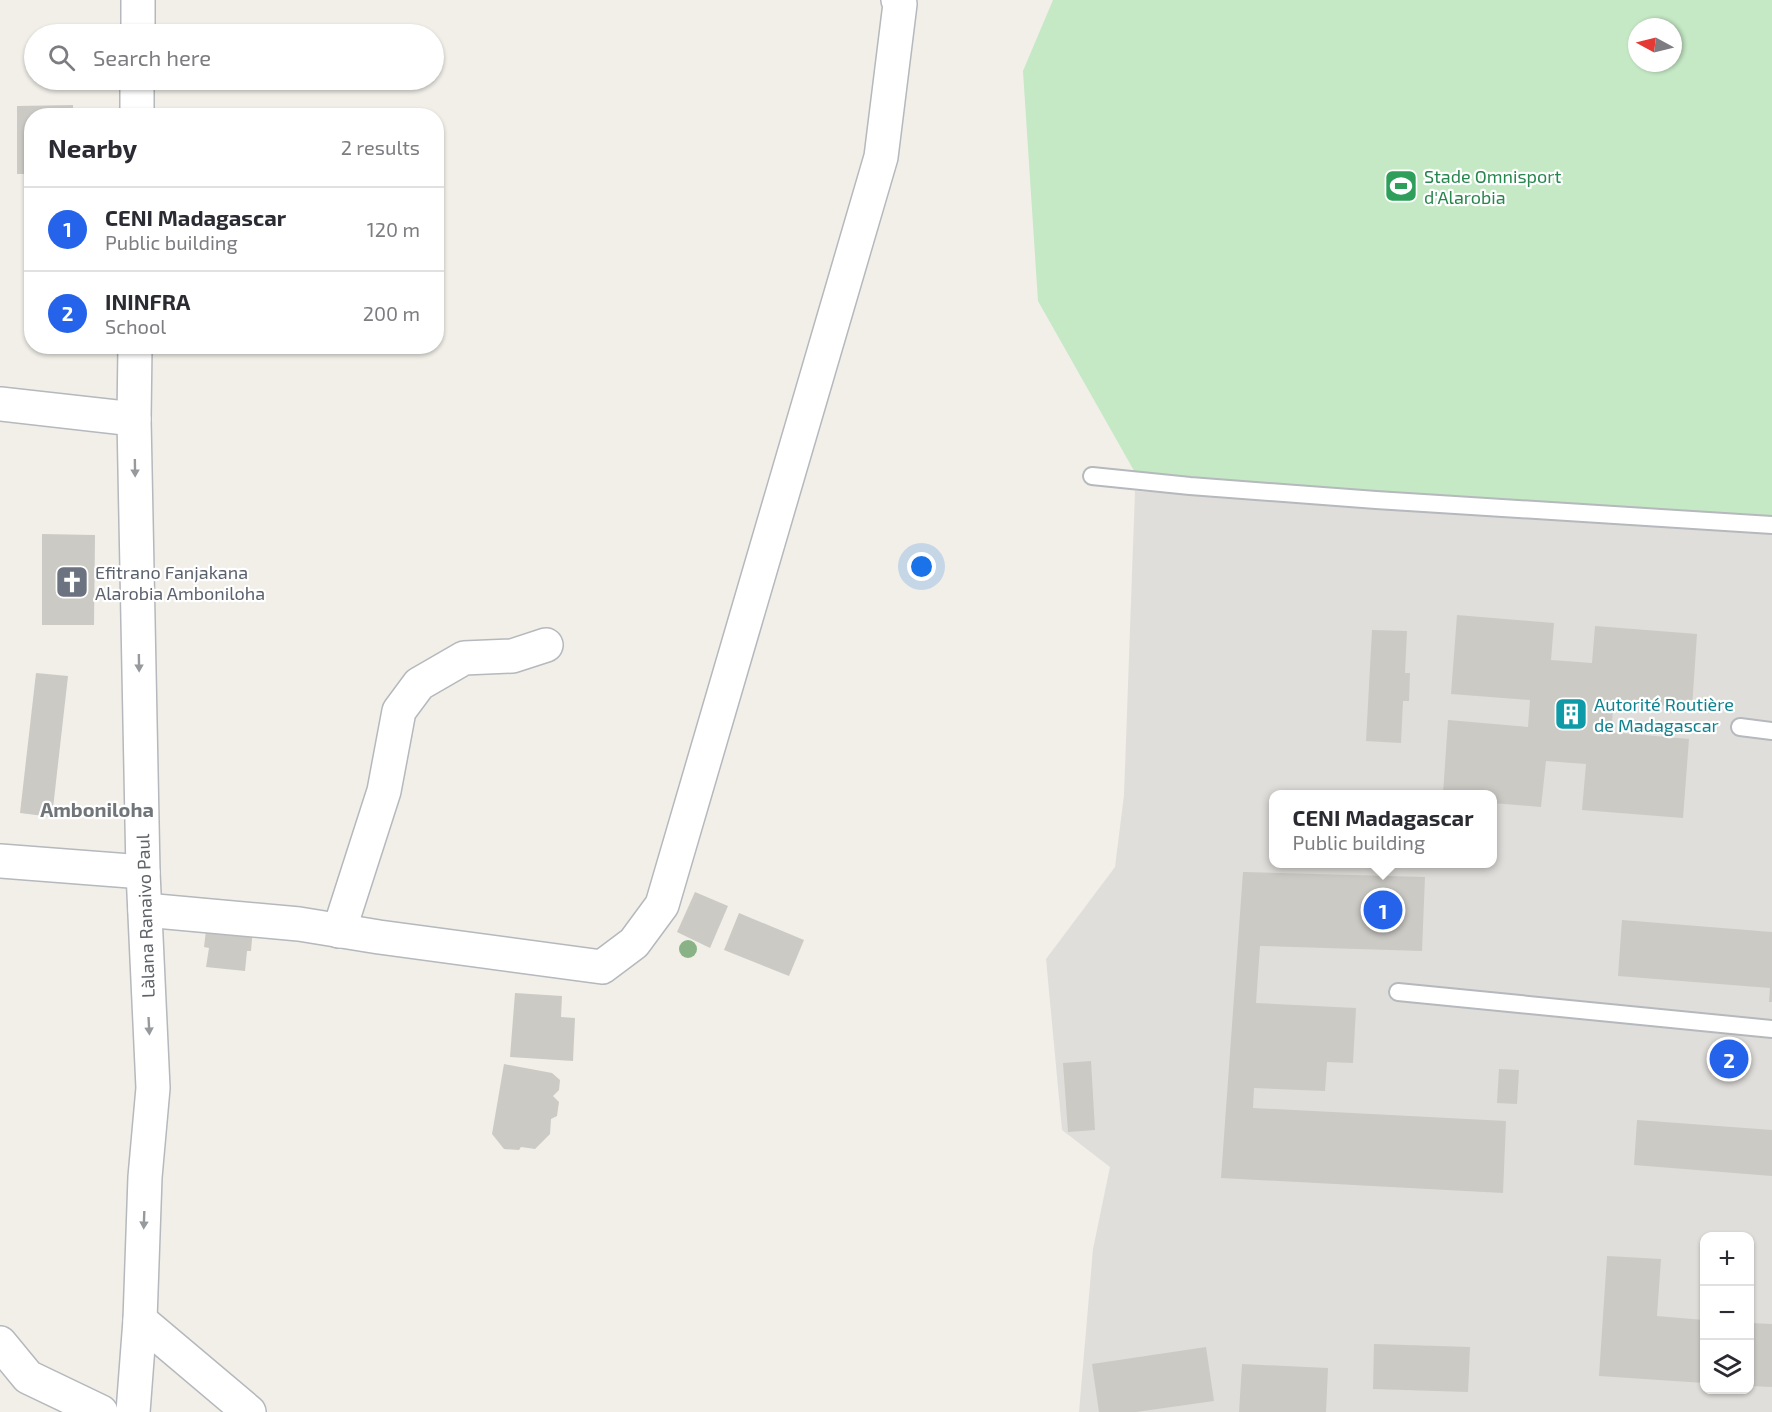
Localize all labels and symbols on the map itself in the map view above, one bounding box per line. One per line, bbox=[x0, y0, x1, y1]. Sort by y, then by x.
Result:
north arrow bbox=[1628, 18, 1682, 72]
place label: Stade Omnisport d'Alarobia bbox=[1424, 165, 1561, 208]
sports icon: Stade Omnisport d'Alarobia bbox=[1383, 168, 1419, 204]
one-way arrow bbox=[130, 458, 140, 477]
your location bbox=[907, 552, 936, 581]
place label: Efitrano Fanjakana Alarobia Amboniloha bbox=[95, 561, 265, 604]
church icon: Efitrano Fanjakana Alarobia Amboniloha bbox=[54, 564, 90, 600]
one-way arrow bbox=[134, 653, 143, 672]
place label: Autorité Routière de Madagascar bbox=[1594, 693, 1734, 736]
building icon: Autorité Routière de Madagascar bbox=[1553, 696, 1589, 732]
district label: Amboniloha bbox=[40, 797, 154, 821]
street label: Làlana Ranaivo Paul bbox=[131, 833, 159, 998]
pin: 1 bbox=[1364, 888, 1402, 932]
one-way arrow bbox=[145, 1016, 154, 1035]
pin: 2 bbox=[1710, 1036, 1748, 1082]
one-way arrow bbox=[139, 1211, 148, 1230]

